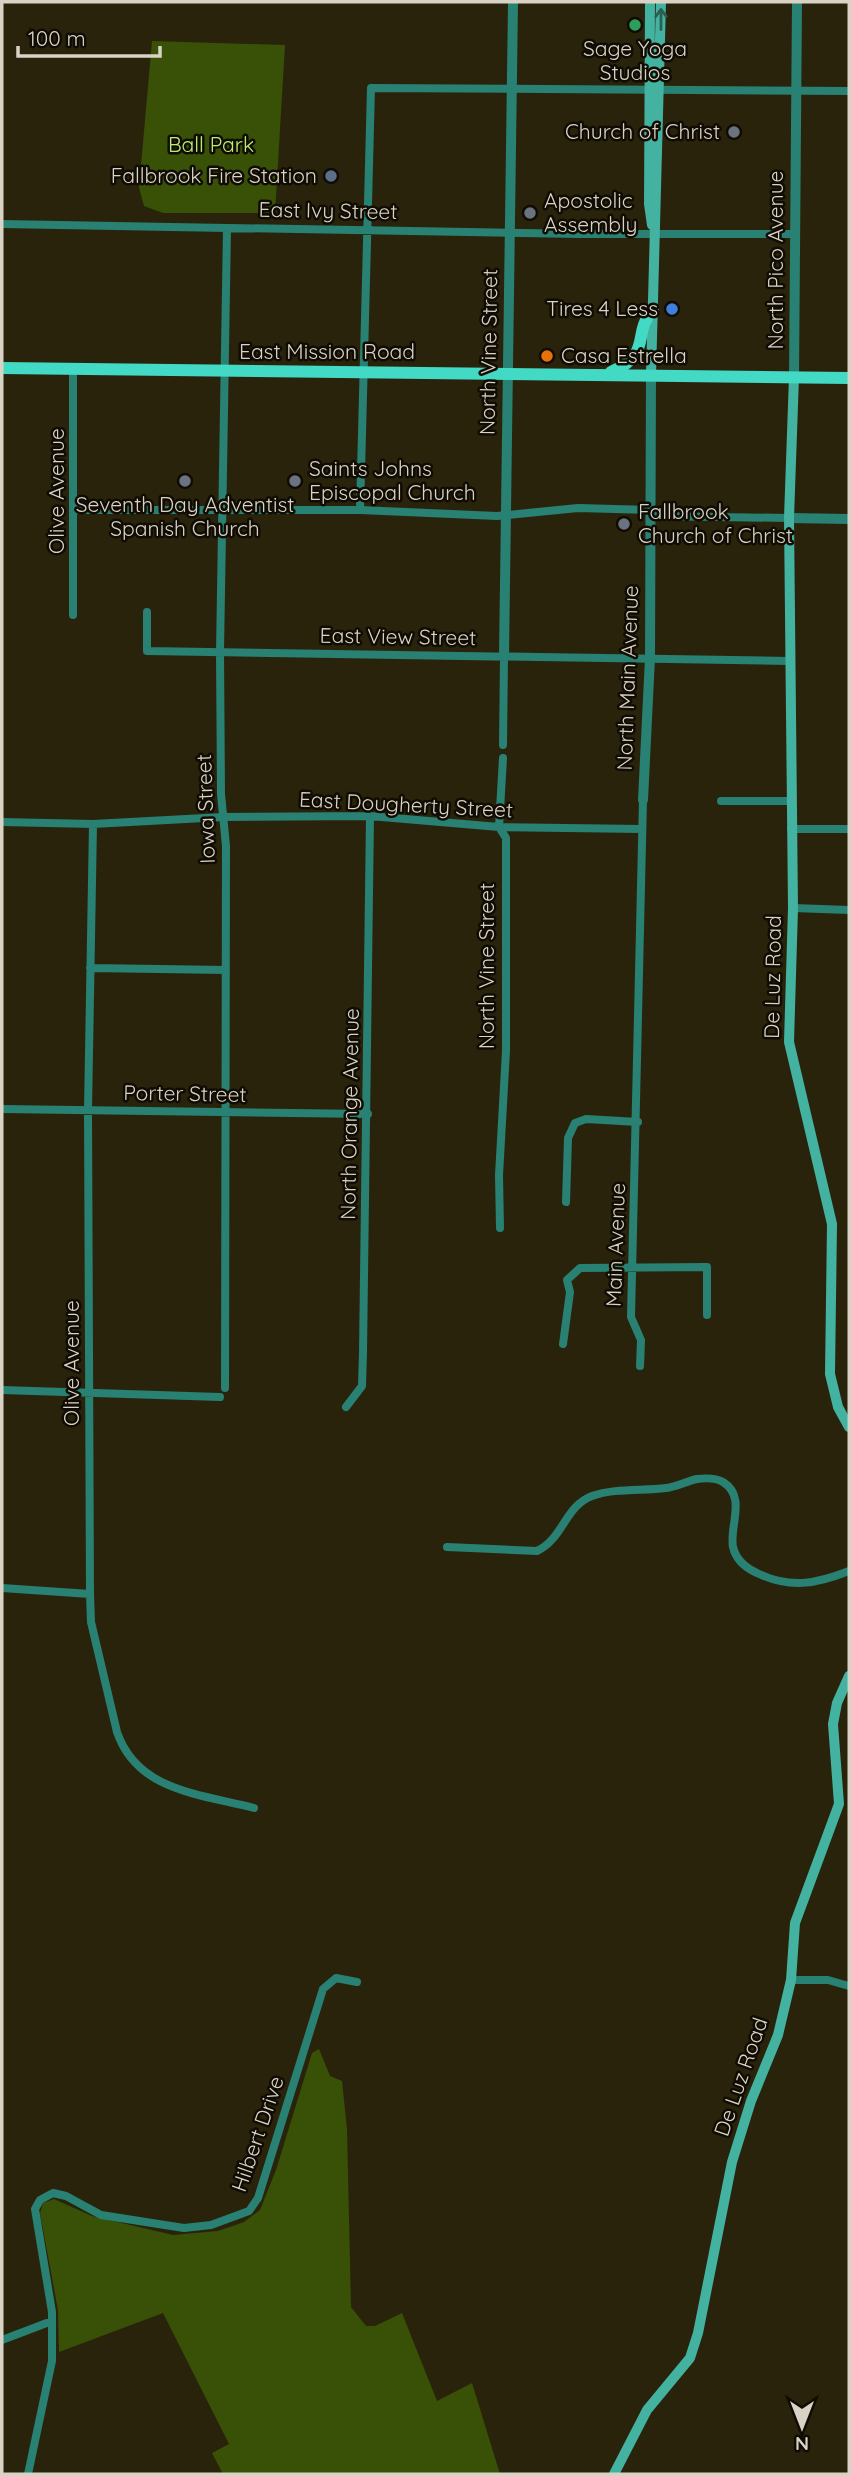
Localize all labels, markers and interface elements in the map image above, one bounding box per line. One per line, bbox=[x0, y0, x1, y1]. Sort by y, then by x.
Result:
one-way arrow bbox=[654, 8, 668, 31]
scale bar bbox=[18, 14, 159, 58]
marker: Sage Yoga Studios bbox=[627, 17, 643, 33]
text: 100 m bbox=[28, 25, 86, 51]
place label: Sage Yoga Studios bbox=[583, 35, 687, 85]
place label: Church of Christ bbox=[565, 118, 720, 144]
marker: Church of Christ bbox=[726, 124, 742, 140]
park label: Ball Park bbox=[168, 131, 254, 157]
place label: Fallbrook Fire Station bbox=[111, 162, 317, 188]
marker: Fallbrook Fire Station bbox=[323, 168, 339, 184]
street label: North Pico Avenue bbox=[762, 171, 788, 349]
place label: Apostolic Assembly bbox=[544, 187, 637, 237]
street label: East Ivy Street bbox=[258, 196, 398, 224]
marker: Apostolic Assembly bbox=[522, 205, 538, 221]
street label: North Vine Street bbox=[474, 269, 502, 435]
place label: Tires 4 Less bbox=[546, 295, 658, 321]
marker: Tires 4 Less bbox=[664, 301, 680, 317]
street label: East Mission Road bbox=[239, 338, 415, 364]
place label: Casa Estrella bbox=[561, 342, 687, 368]
marker: Casa Estrella bbox=[539, 348, 555, 364]
street label: Olive Avenue bbox=[43, 428, 69, 554]
place label: Saints Johns Episcopal Church bbox=[309, 455, 476, 505]
marker: Seventh Day Adventist Spanish Church bbox=[177, 473, 193, 489]
marker: Saints Johns Episcopal Church bbox=[287, 473, 303, 489]
place label: Seventh Day Adventist Spanish Church bbox=[76, 491, 294, 541]
place label: Fallbrook Church of Christ bbox=[638, 498, 793, 548]
marker: Fallbrook Church of Christ bbox=[616, 516, 632, 532]
street label: North Main Avenue bbox=[611, 585, 643, 771]
street label: East View Street bbox=[319, 622, 477, 650]
street label: Iowa Street bbox=[190, 754, 220, 864]
street label: East Dougherty Street bbox=[298, 785, 514, 823]
street label: North Vine Street bbox=[473, 883, 499, 1049]
street label: De Luz Road bbox=[758, 915, 786, 1039]
street label: North Orange Avenue bbox=[334, 1008, 364, 1220]
street label: Porter Street bbox=[123, 1079, 247, 1107]
street label: Main Avenue bbox=[600, 1182, 630, 1308]
street label: Olive Avenue bbox=[58, 1300, 84, 1426]
street label: De Luz Road bbox=[708, 2014, 773, 2139]
street label: Hilbert Drive bbox=[225, 2072, 289, 2195]
north arrow bbox=[767, 2392, 837, 2462]
text: N bbox=[795, 2432, 809, 2456]

